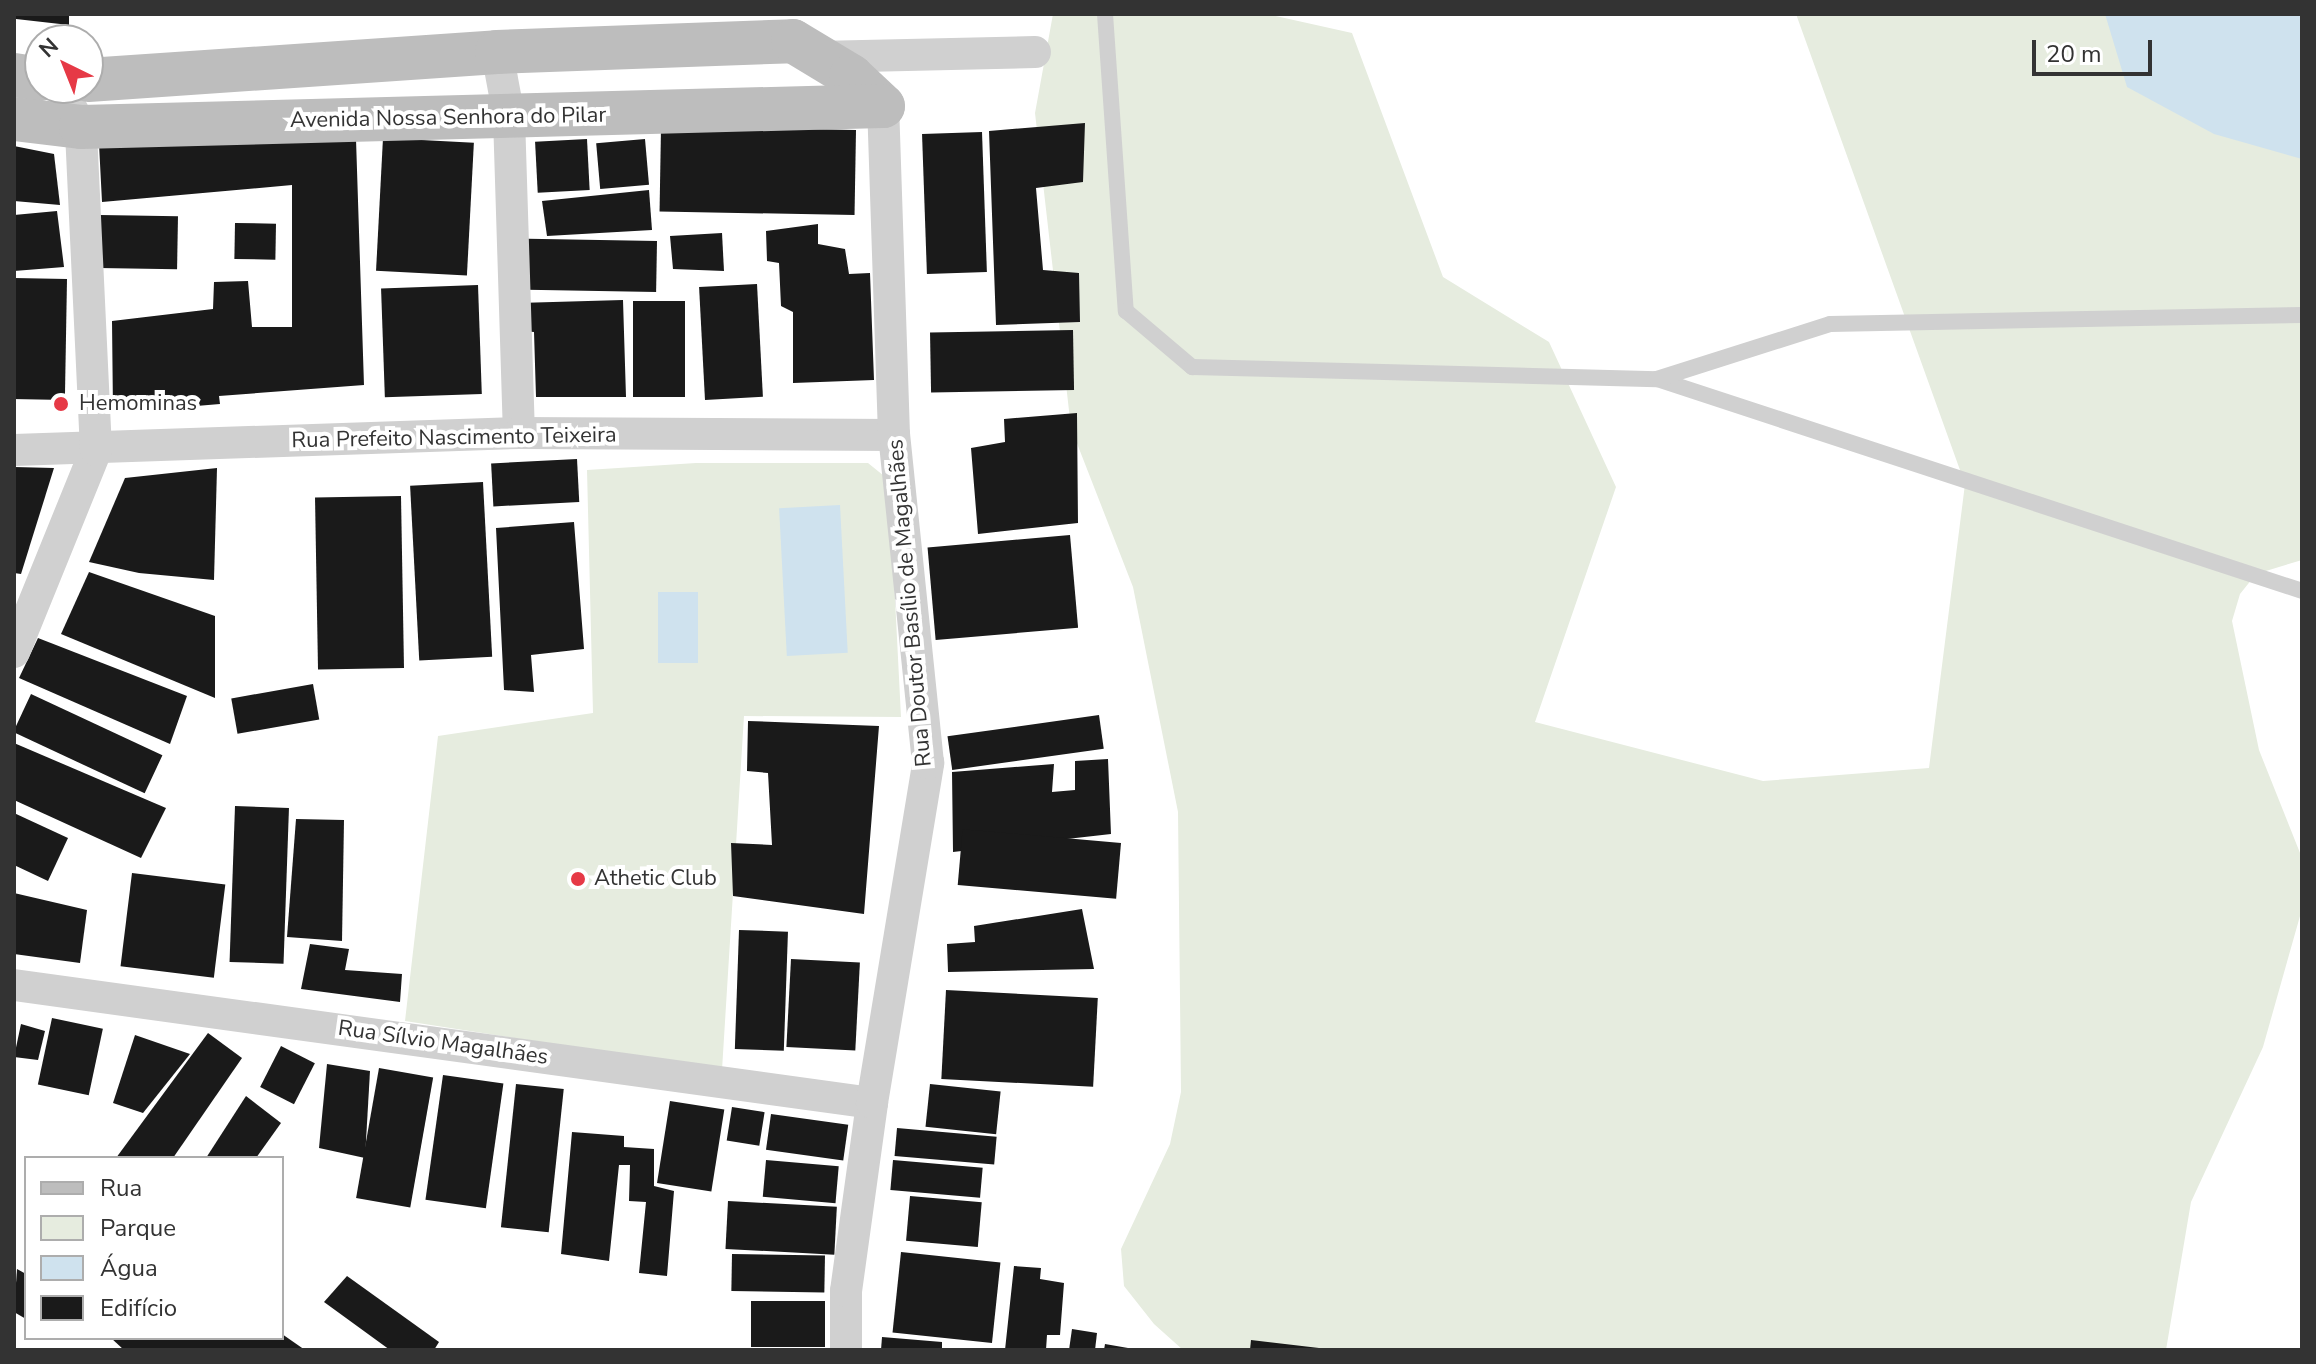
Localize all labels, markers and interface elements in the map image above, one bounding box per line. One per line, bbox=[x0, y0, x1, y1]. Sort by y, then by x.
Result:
north arrow bbox=[24, 24, 104, 104]
scale bar bbox=[2036, 24, 2156, 74]
text: N bbox=[33, 31, 65, 64]
text: 20 m bbox=[2046, 38, 2102, 70]
street label: Avenida Nossa Senhora do Pilar bbox=[290, 102, 606, 134]
place label: Hemominas bbox=[79, 391, 197, 417]
marker: Hemominas bbox=[50, 393, 72, 415]
street label: Rua Prefeito Nascimento Teixeira bbox=[291, 422, 617, 454]
street label: Rua Doutor Basílio de Magalhães bbox=[883, 438, 937, 768]
place label: Athetic Club bbox=[594, 866, 717, 892]
marker: Athetic Club bbox=[569, 870, 587, 888]
street label: Rua Sílvio Magalhães bbox=[336, 1015, 550, 1071]
legend bbox=[24, 1156, 284, 1340]
text: Rua bbox=[100, 1172, 142, 1204]
text: Parque bbox=[100, 1212, 176, 1244]
text: Água bbox=[100, 1252, 158, 1284]
text: Edifício bbox=[100, 1292, 177, 1324]

